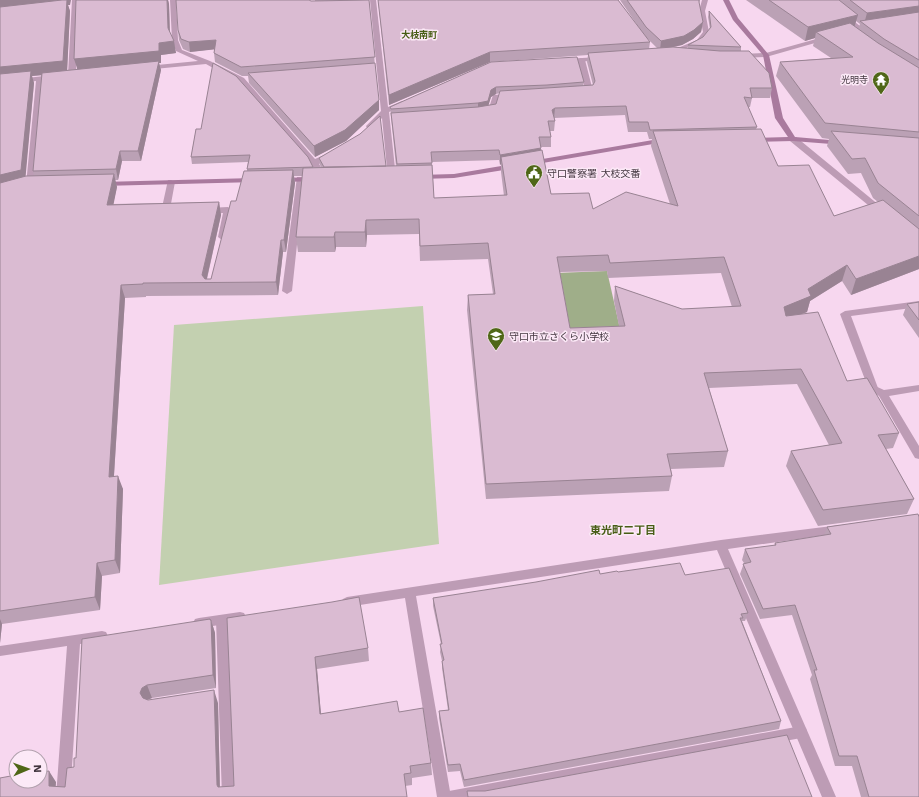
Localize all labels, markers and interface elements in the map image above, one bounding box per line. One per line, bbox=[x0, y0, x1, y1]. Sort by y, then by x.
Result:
district label: 大枝南町 bbox=[401, 30, 437, 40]
temple icon: 光明寺 bbox=[871, 70, 891, 95]
place label: 光明寺 bbox=[841, 75, 868, 85]
public building icon: 守口警察署 大枝交番 bbox=[524, 163, 544, 188]
place label: 守口警察署 大枝交番 bbox=[547, 168, 640, 179]
school or university icon: 守口市立さくら小学校 bbox=[486, 326, 506, 351]
place label: 守口市立さくら小学校 bbox=[509, 331, 609, 342]
district label: 東光町二丁目 bbox=[590, 524, 656, 537]
north arrow bbox=[8, 749, 48, 789]
text: N bbox=[31, 764, 44, 773]

